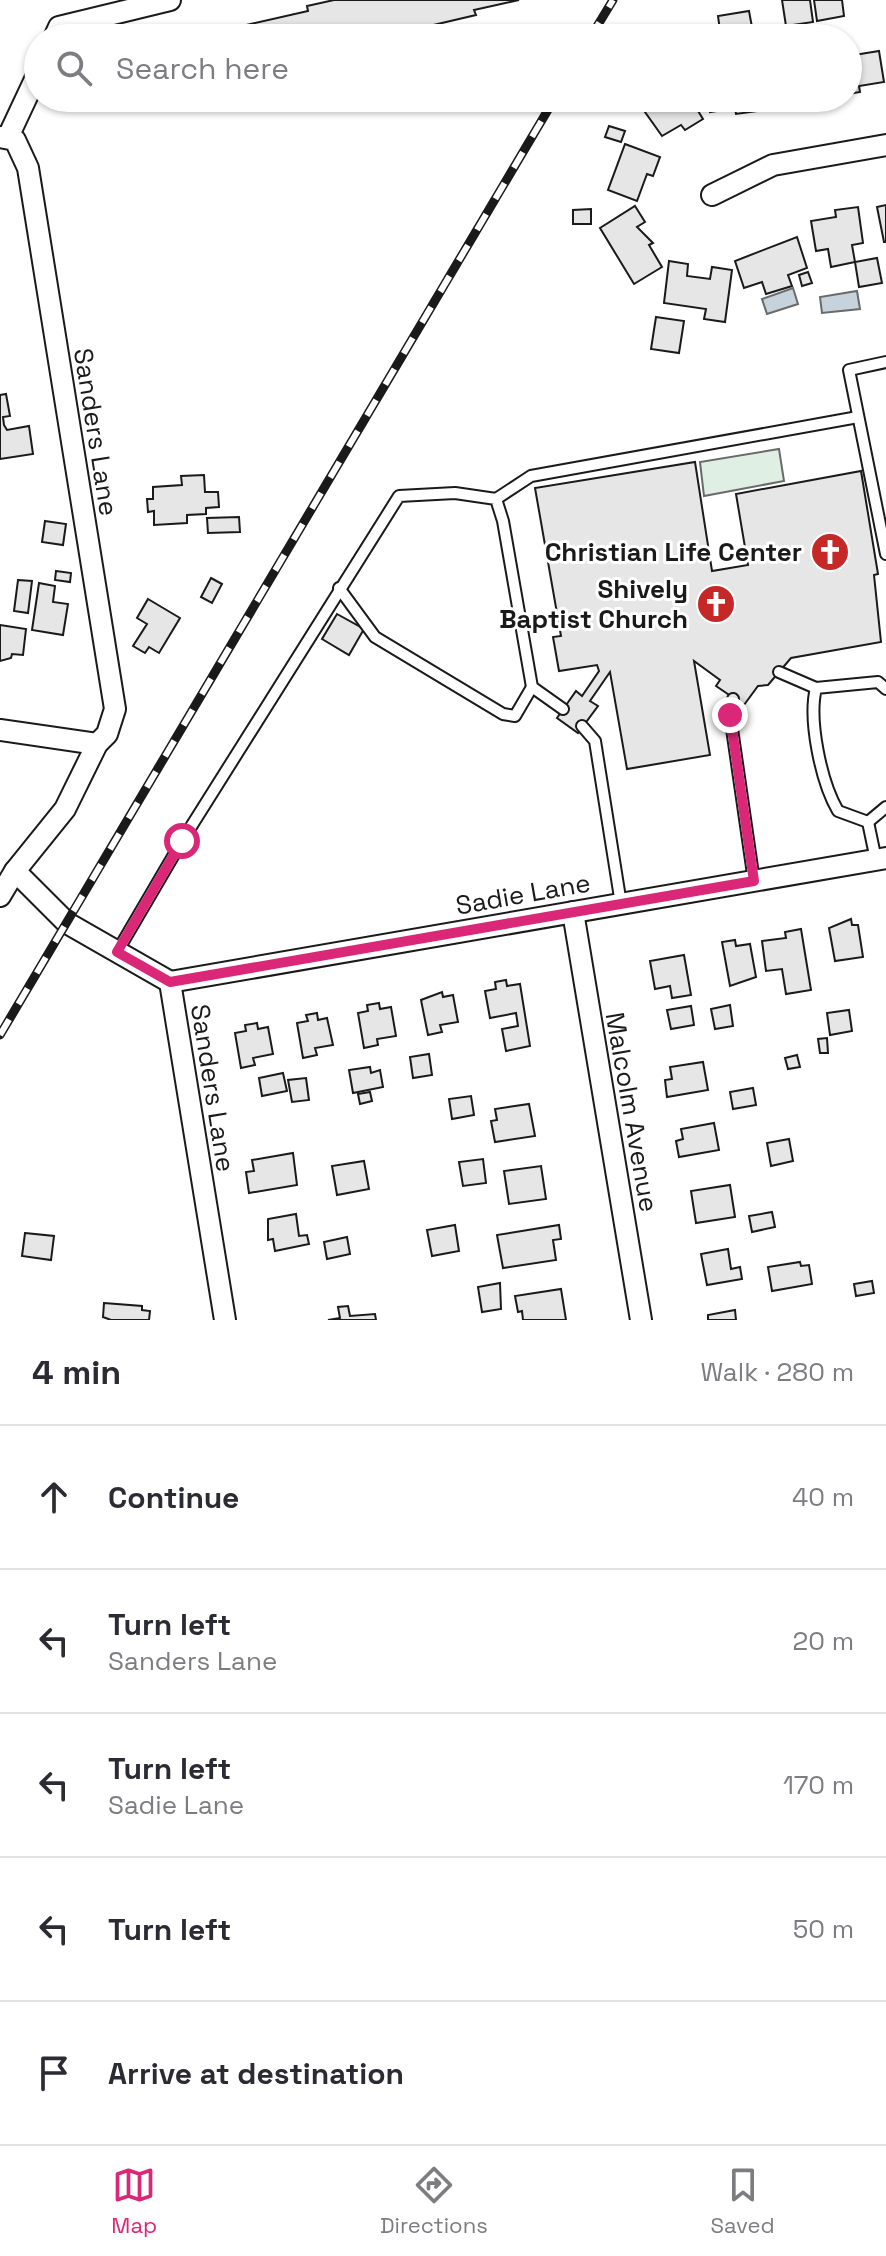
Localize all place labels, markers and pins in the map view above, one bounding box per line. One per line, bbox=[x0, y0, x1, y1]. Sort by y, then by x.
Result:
church icon: Christian Life Center bbox=[809, 531, 851, 573]
place label: Christian Life Center bbox=[545, 535, 802, 569]
place label: Shively Baptist Church bbox=[499, 572, 688, 636]
church icon: Shively Baptist Church bbox=[695, 583, 737, 625]

